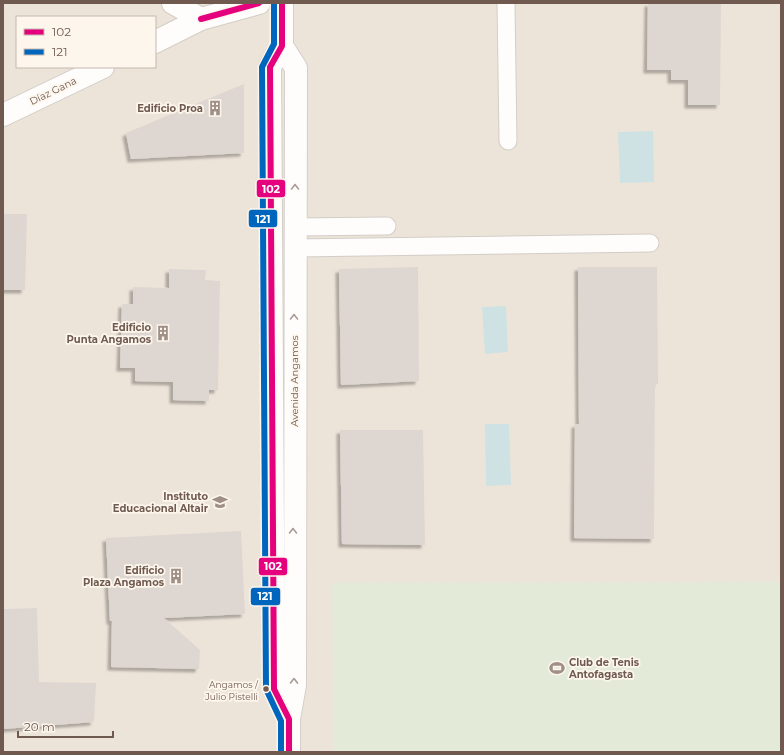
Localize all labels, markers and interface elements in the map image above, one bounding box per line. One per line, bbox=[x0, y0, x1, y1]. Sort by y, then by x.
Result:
legend bbox=[16, 16, 156, 68]
text: 102 bbox=[52, 24, 71, 39]
text: 121 bbox=[52, 44, 67, 59]
street label: Díaz Gana bbox=[27, 74, 79, 108]
building icon: Edificio Proa bbox=[206, 99, 224, 117]
place label: Edificio Proa bbox=[137, 102, 203, 115]
line badge: 102 bbox=[256, 179, 286, 198]
text: 102 bbox=[262, 182, 281, 196]
one-way arrow bbox=[291, 184, 299, 190]
line badge: 121 bbox=[248, 209, 278, 228]
text: 121 bbox=[255, 212, 271, 226]
one-way arrow bbox=[290, 314, 298, 320]
place label: Edificio Punta Angamos bbox=[67, 321, 152, 346]
building icon: Edificio Punta Angamos bbox=[154, 324, 172, 342]
street label: Avenida Angamos bbox=[288, 335, 301, 427]
place label: Instituto Educacional Altair bbox=[113, 490, 209, 515]
school or university icon: Instituto Educacional Altair bbox=[211, 493, 229, 511]
one-way arrow bbox=[289, 528, 297, 534]
line badge: 102 bbox=[258, 557, 288, 576]
text: 102 bbox=[264, 559, 283, 573]
place label: Edificio Plaza Angamos bbox=[83, 564, 165, 589]
building icon: Edificio Plaza Angamos bbox=[167, 567, 185, 585]
line badge: 121 bbox=[250, 587, 281, 606]
text: 121 bbox=[257, 589, 273, 603]
place label: Club de Tenis Antofagasta bbox=[568, 656, 640, 681]
sports icon: Club de Tenis Antofagasta bbox=[548, 659, 566, 677]
one-way arrow bbox=[290, 678, 298, 684]
place label: Angamos / Julio Pistelli bbox=[204, 679, 259, 702]
marker: Angamos / Julio Pistelli bbox=[261, 684, 271, 694]
scale bar bbox=[18, 713, 113, 739]
text: 20 m bbox=[24, 719, 55, 734]

